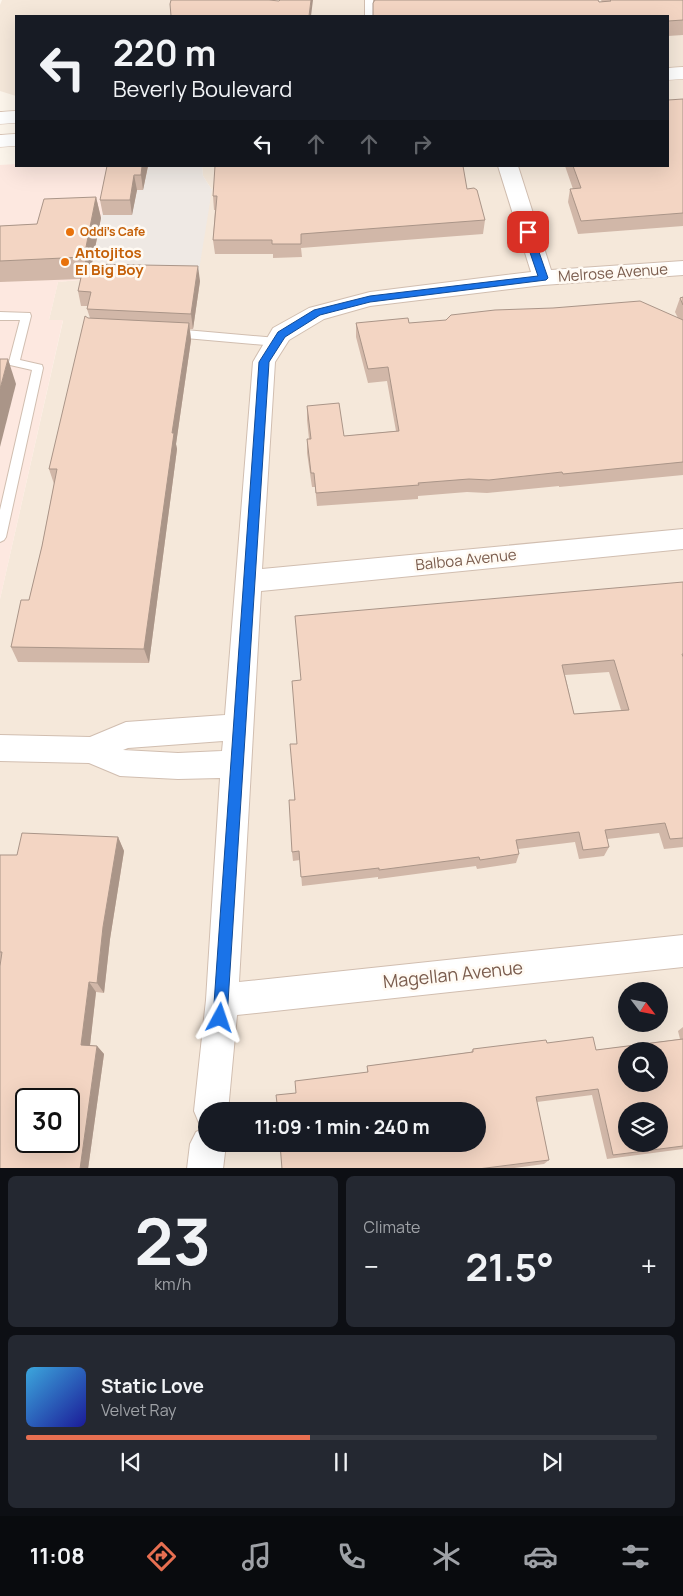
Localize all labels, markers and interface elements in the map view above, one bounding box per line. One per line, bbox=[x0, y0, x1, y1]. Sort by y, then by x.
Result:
text: 220 m bbox=[113, 29, 216, 77]
icon: left bbox=[30, 35, 95, 100]
text: Beverly Boulevard bbox=[113, 74, 292, 104]
icon: left bbox=[249, 130, 277, 158]
icon: ahead bbox=[302, 130, 330, 158]
icon: ahead bbox=[355, 130, 383, 158]
icon: right bbox=[408, 130, 436, 158]
pin bbox=[507, 211, 549, 253]
icon: arrive bbox=[514, 218, 542, 246]
place label: Oddi's Cafe bbox=[80, 223, 145, 240]
marker: Oddi's Cafe bbox=[64, 226, 76, 238]
place label: Antojitos El Big Boy bbox=[75, 242, 144, 280]
marker: Antojitos El Big Boy bbox=[59, 256, 71, 268]
street label: Melrose Avenue bbox=[557, 258, 669, 287]
street label: Balboa Avenue bbox=[414, 544, 518, 575]
street label: Magellan Avenue bbox=[382, 955, 524, 993]
north arrow bbox=[618, 982, 668, 1032]
map controls bbox=[618, 982, 668, 1152]
position arrow bbox=[193, 991, 245, 1043]
button: search bbox=[618, 1042, 668, 1092]
speed limit sign: 30 bbox=[15, 1088, 80, 1153]
button: layers bbox=[618, 1102, 668, 1152]
text: 11:09 · 1 min · 240 m bbox=[254, 1114, 430, 1140]
text: 23 bbox=[134, 1196, 211, 1285]
text: Climate bbox=[364, 1216, 420, 1238]
text: 21.5° bbox=[465, 1240, 554, 1292]
text: − bbox=[364, 1247, 379, 1285]
text: + bbox=[641, 1247, 657, 1285]
text: km/h bbox=[154, 1273, 191, 1295]
text: Static Love bbox=[101, 1373, 204, 1399]
text: Velvet Ray bbox=[101, 1399, 177, 1421]
icon: previous bbox=[117, 1448, 145, 1476]
icon: pause bbox=[327, 1448, 355, 1476]
icon: next bbox=[538, 1448, 566, 1476]
icon: directions bbox=[144, 1539, 179, 1574]
icon: music bbox=[239, 1539, 274, 1574]
icon: phone bbox=[334, 1539, 369, 1574]
icon: climate bbox=[429, 1539, 464, 1574]
icon: car bbox=[523, 1539, 558, 1574]
icon: filters bbox=[618, 1539, 653, 1574]
text: 11:08 bbox=[30, 1541, 85, 1571]

